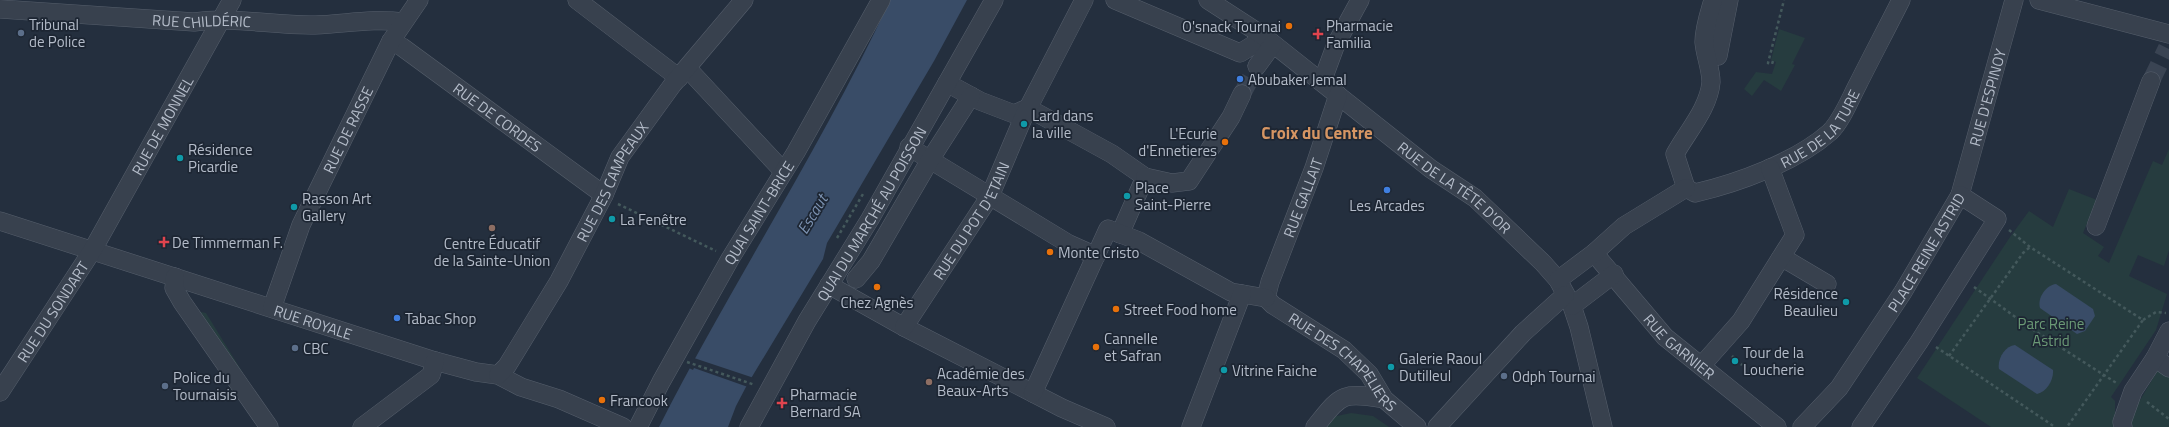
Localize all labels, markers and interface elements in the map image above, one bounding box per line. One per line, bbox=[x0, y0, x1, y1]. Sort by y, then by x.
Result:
street label: RUE CHILDÉRIC bbox=[151, 8, 252, 34]
place label: Tribunal de Police bbox=[29, 13, 85, 53]
place label: Pharmacie Familia bbox=[1326, 14, 1393, 54]
place label: O'snack Tournai bbox=[1182, 15, 1281, 38]
marker: O'snack Tournai bbox=[1284, 21, 1294, 31]
marker: Tribunal de Police bbox=[16, 28, 26, 38]
marker: Pharmacie Familia bbox=[1313, 29, 1323, 39]
street label: RUE D'ESPINOY bbox=[1963, 46, 2011, 149]
place label: Abubaker Jemal bbox=[1248, 68, 1347, 91]
street label: RUE DE MONNEL bbox=[125, 72, 199, 179]
marker: Abubaker Jemal bbox=[1235, 74, 1245, 84]
street label: RUE DE CORDES bbox=[448, 77, 547, 157]
street label: RUE DE RASSE bbox=[317, 82, 379, 177]
street label: RUE DE LA TURE bbox=[1776, 85, 1865, 173]
place label: Lard dans la ville bbox=[1032, 104, 1093, 144]
street label: RUE DES CAMPEAUX bbox=[570, 116, 654, 246]
marker: Lard dans la ville bbox=[1019, 119, 1029, 129]
district label: Croix du Centre bbox=[1261, 120, 1373, 146]
street label: QUAI DU MARCHÉ AU POISSON bbox=[811, 122, 932, 305]
place label: L'Ecurie d'Ennetieres bbox=[1138, 122, 1217, 162]
street label: RUE DE LA TÊTE D'OR bbox=[1393, 135, 1517, 239]
marker: L'Ecurie d'Ennetieres bbox=[1220, 137, 1230, 147]
place label: Résidence Picardie bbox=[188, 138, 253, 178]
marker: Résidence Picardie bbox=[175, 153, 185, 163]
street label: RUE GALLAIT bbox=[1277, 155, 1328, 241]
street label: QUAI SAINT-BRICE bbox=[718, 156, 799, 269]
street label: RUE DU POT D'ETAIN bbox=[927, 158, 1015, 284]
place label: Place Saint-Pierre bbox=[1135, 176, 1211, 216]
marker: Les Arcades bbox=[1382, 185, 1392, 195]
place label: Rasson Art Gallery bbox=[302, 187, 372, 227]
water label: Escaut bbox=[791, 188, 834, 238]
street label: PLACE REINE ASTRID bbox=[1881, 188, 1970, 316]
marker: Place Saint-Pierre bbox=[1122, 191, 1132, 201]
place label: Les Arcades bbox=[1349, 194, 1425, 217]
marker: Rasson Art Gallery bbox=[289, 202, 299, 212]
place label: La Fenêtre bbox=[620, 208, 687, 231]
marker: La Fenêtre bbox=[607, 214, 617, 224]
marker: Centre Éducatif de la Sainte-Union bbox=[487, 223, 497, 233]
place label: De Timmerman F. bbox=[172, 231, 283, 254]
place label: Centre Éducatif de la Sainte-Union bbox=[434, 232, 550, 272]
marker: De Timmerman F. bbox=[159, 237, 169, 247]
place label: Monte Cristo bbox=[1058, 241, 1139, 264]
marker: Monte Cristo bbox=[1045, 247, 1055, 257]
street label: RUE DU SONDART bbox=[11, 256, 94, 367]
marker: Chez Agnès bbox=[872, 282, 882, 292]
place label: Résidence Beaulieu bbox=[1773, 282, 1838, 322]
place label: Chez Agnès bbox=[840, 291, 914, 314]
marker: Résidence Beaulieu bbox=[1841, 297, 1851, 307]
street label: RUE ROYALE bbox=[271, 298, 355, 345]
place label: Street Food home bbox=[1124, 298, 1237, 321]
marker: Street Food home bbox=[1111, 304, 1121, 314]
street label: RUE DES CHAPELIERS bbox=[1284, 306, 1402, 417]
place label: Tabac Shop bbox=[405, 307, 476, 330]
street label: RUE GARNIER bbox=[1638, 308, 1720, 385]
park label: Parc Reine Astrid bbox=[2018, 312, 2084, 352]
marker: Tabac Shop bbox=[392, 313, 402, 323]
place label: Cannelle et Safran bbox=[1104, 327, 1161, 367]
place label: CBC bbox=[303, 337, 329, 360]
place label: Tour de la Loucherie bbox=[1743, 341, 1804, 381]
marker: Cannelle et Safran bbox=[1091, 342, 1101, 352]
marker: CBC bbox=[290, 343, 300, 353]
place label: Galerie Raoul Dutilleul bbox=[1399, 347, 1482, 387]
marker: Tour de la Loucherie bbox=[1730, 356, 1740, 366]
place label: Vitrine Faiche bbox=[1232, 359, 1317, 382]
place label: Académie des Beaux-Arts bbox=[937, 362, 1025, 402]
marker: Galerie Raoul Dutilleul bbox=[1386, 362, 1396, 372]
marker: Vitrine Faiche bbox=[1219, 365, 1229, 375]
place label: Odph Tournai bbox=[1512, 365, 1596, 388]
place label: Police du Tournaisis bbox=[173, 366, 237, 406]
marker: Odph Tournai bbox=[1499, 371, 1509, 381]
marker: Académie des Beaux-Arts bbox=[924, 377, 934, 387]
marker: Police du Tournaisis bbox=[160, 381, 170, 391]
place label: Pharmacie Bernard SA bbox=[790, 383, 861, 423]
place label: Francook bbox=[610, 389, 668, 412]
marker: Francook bbox=[597, 395, 607, 405]
marker: Pharmacie Bernard SA bbox=[777, 398, 787, 408]

